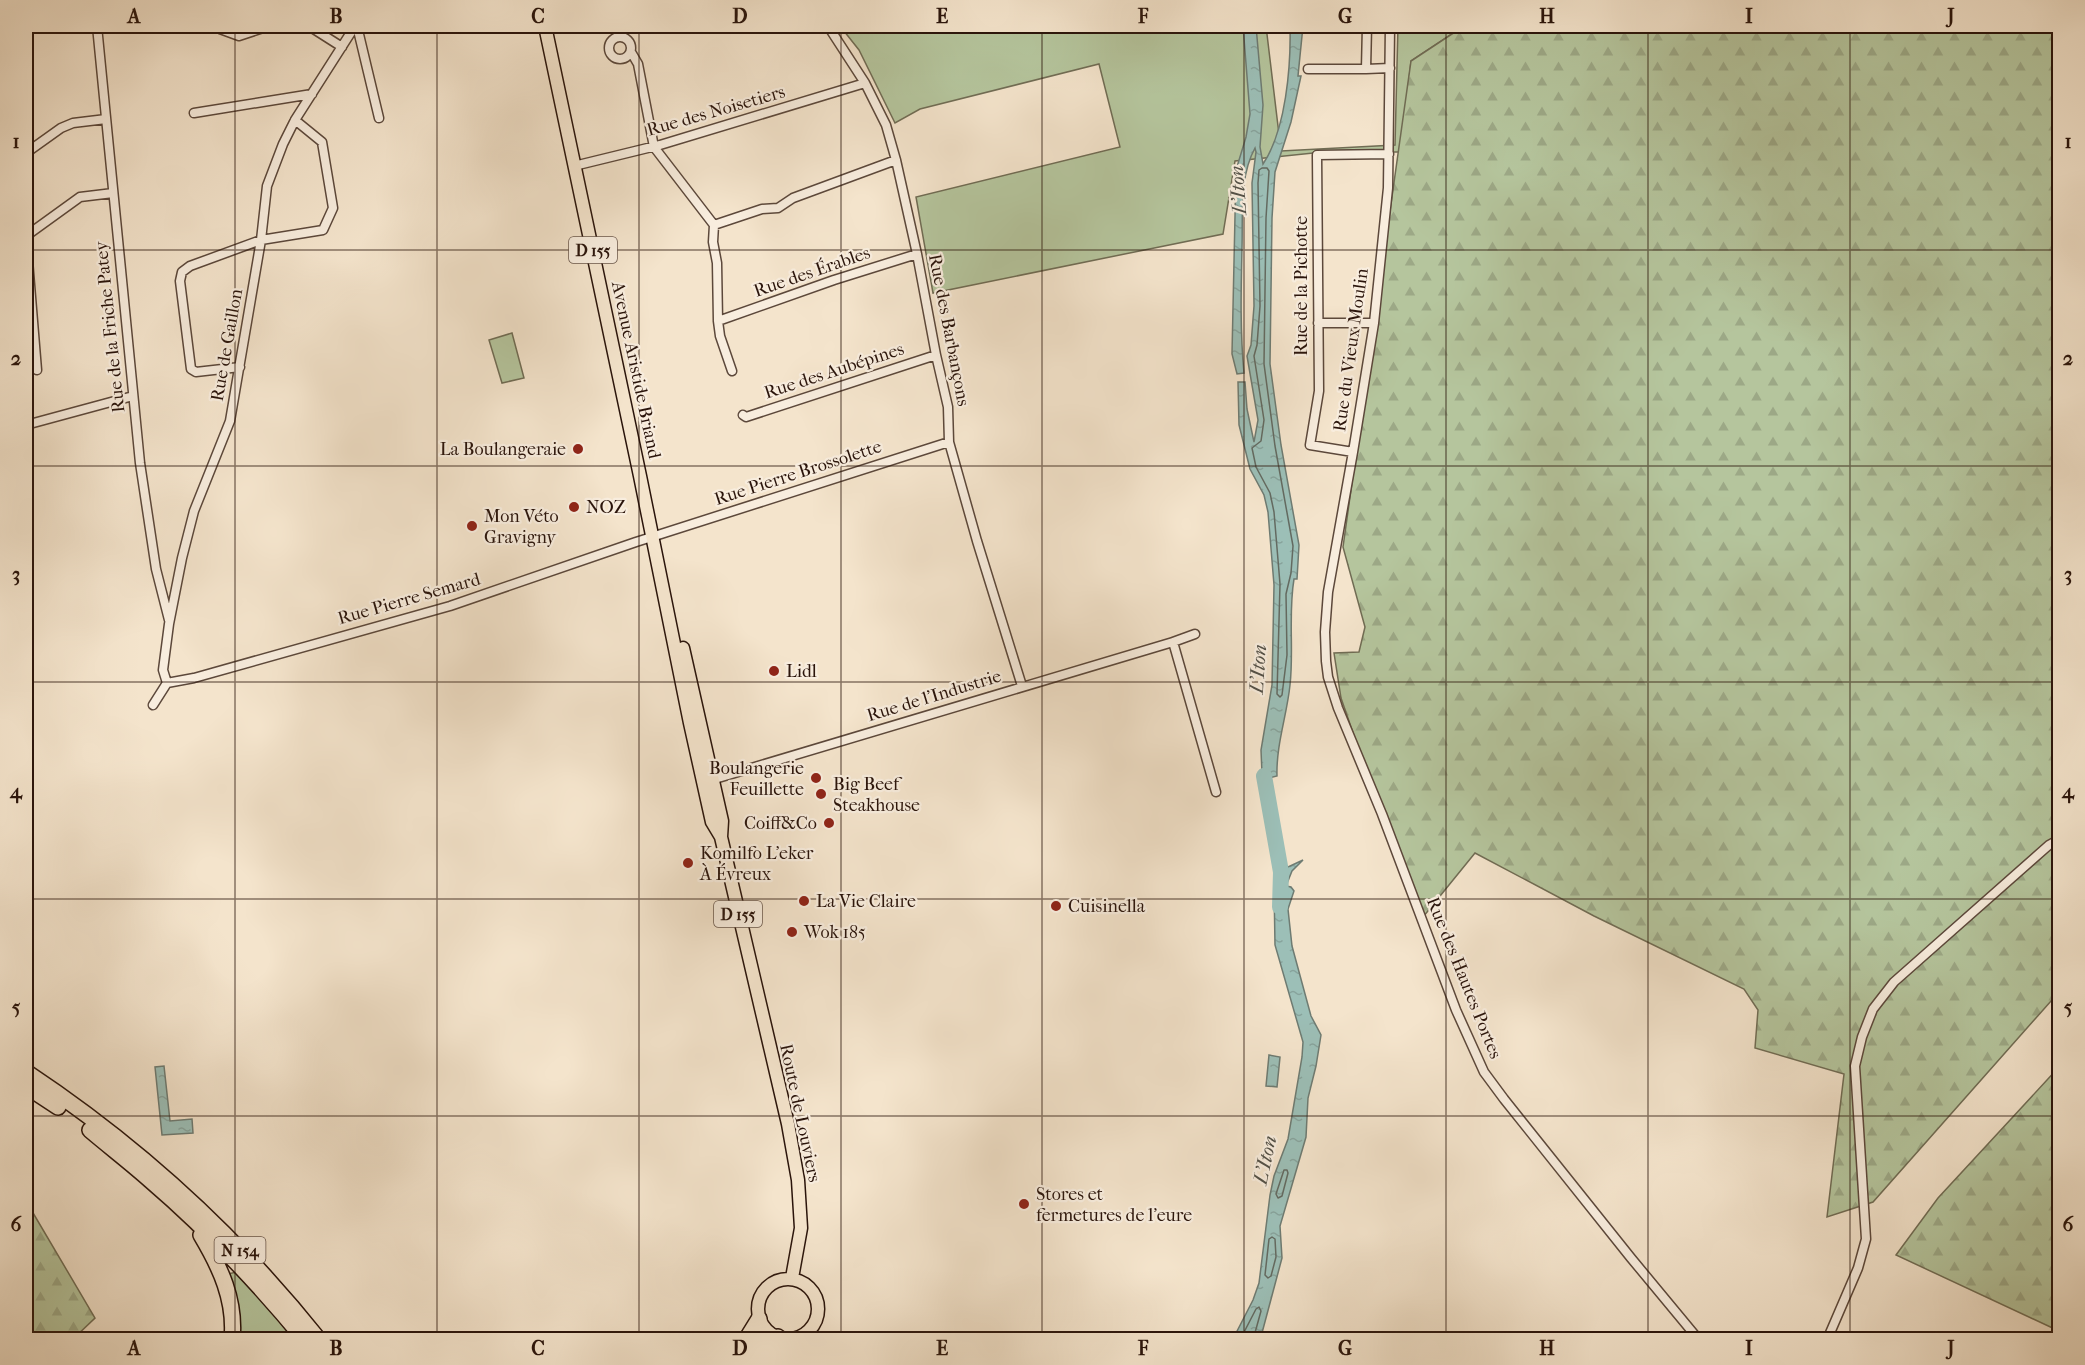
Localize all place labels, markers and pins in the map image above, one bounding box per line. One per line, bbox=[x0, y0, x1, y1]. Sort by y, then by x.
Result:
place label: La Boulangeraie bbox=[440, 439, 566, 460]
marker: La Boulangeraie bbox=[571, 442, 585, 456]
place label: NOZ bbox=[586, 497, 626, 518]
marker: NOZ bbox=[567, 500, 581, 514]
place label: Mon Véto Gravigny bbox=[484, 506, 559, 548]
marker: Mon Véto Gravigny bbox=[465, 519, 479, 533]
place label: Lidl bbox=[786, 661, 817, 682]
marker: Lidl bbox=[767, 664, 781, 678]
place label: Boulangerie Feuillette bbox=[709, 758, 804, 800]
marker: Boulangerie Feuillette bbox=[809, 771, 823, 785]
place label: Big Beef Steakhouse bbox=[833, 774, 920, 816]
marker: Big Beef Steakhouse bbox=[814, 787, 828, 801]
place label: Coiff&Co bbox=[744, 813, 817, 834]
marker: Coiff&Co bbox=[822, 816, 836, 830]
place label: Komilfo L'eker À Évreux bbox=[699, 843, 814, 885]
marker: Komilfo L'eker À Évreux bbox=[681, 856, 695, 870]
place label: La Vie Claire bbox=[816, 891, 916, 912]
marker: La Vie Claire bbox=[797, 894, 811, 908]
place label: Cuisinella bbox=[1068, 896, 1146, 917]
marker: Cuisinella bbox=[1049, 899, 1063, 913]
place label: Wok 185 bbox=[803, 922, 866, 943]
marker: Wok 185 bbox=[785, 925, 799, 939]
place label: Stores et fermetures de l’eure bbox=[1036, 1184, 1192, 1226]
marker: Stores et fermetures de l’eure bbox=[1017, 1197, 1031, 1211]

